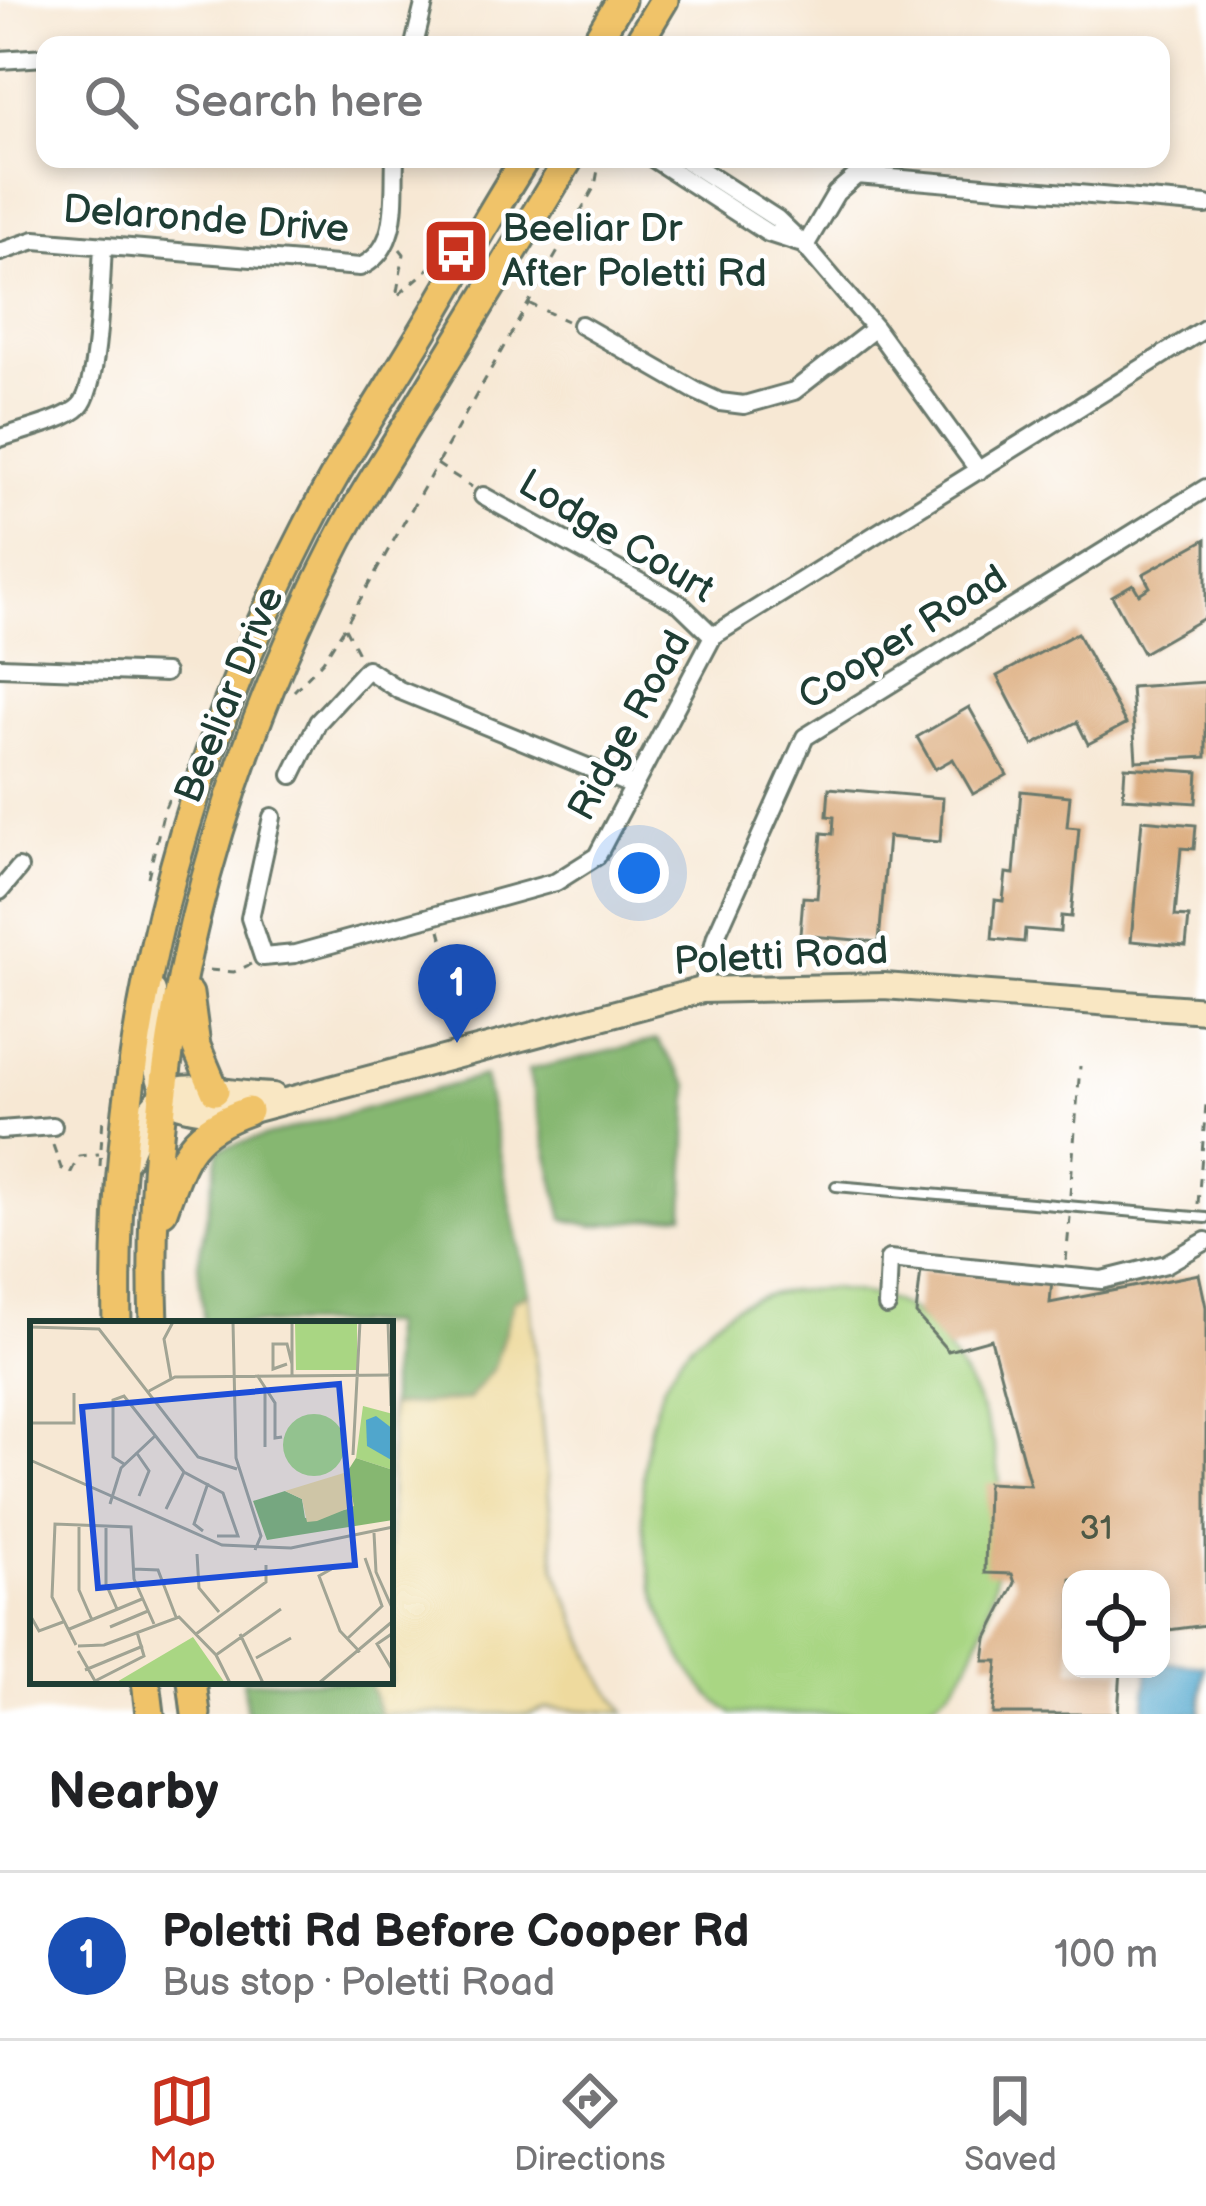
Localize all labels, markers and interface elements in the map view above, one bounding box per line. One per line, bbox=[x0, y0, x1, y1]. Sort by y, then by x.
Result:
search box bbox=[36, 36, 1170, 168]
icon: search bbox=[78, 69, 144, 135]
text: Search here bbox=[174, 75, 423, 130]
street label: Delaronde Drive bbox=[61, 187, 351, 253]
place label: Beeliar Dr After Poletti Rd bbox=[502, 206, 767, 298]
bus stop icon: Beeliar Dr After Poletti Rd bbox=[421, 216, 491, 286]
street label: Lodge Court bbox=[510, 460, 722, 614]
street label: Cooper Road bbox=[790, 555, 1016, 721]
street label: Beeliar Drive bbox=[165, 580, 295, 810]
street label: Ridge Road bbox=[559, 623, 701, 829]
your location bbox=[609, 843, 669, 903]
street label: Poletti Road bbox=[673, 928, 889, 986]
pin: 1 bbox=[418, 944, 496, 1043]
inset map bbox=[30, 1321, 393, 1684]
house number: 31 bbox=[1079, 1509, 1113, 1549]
map controls bbox=[1062, 1570, 1170, 1678]
button: locate bbox=[1062, 1570, 1170, 1678]
text: Nearby bbox=[48, 1762, 219, 1823]
text: Poletti Rd Before Cooper Rd bbox=[162, 1905, 749, 1960]
text: 1 bbox=[79, 1932, 95, 1979]
text: 100 m bbox=[1054, 1932, 1158, 1979]
text: Bus stop · Poletti Road bbox=[162, 1960, 555, 2007]
tab: Map bbox=[149, 2068, 216, 2180]
tab: Directions bbox=[514, 2068, 666, 2180]
tab: Saved bbox=[964, 2068, 1057, 2180]

